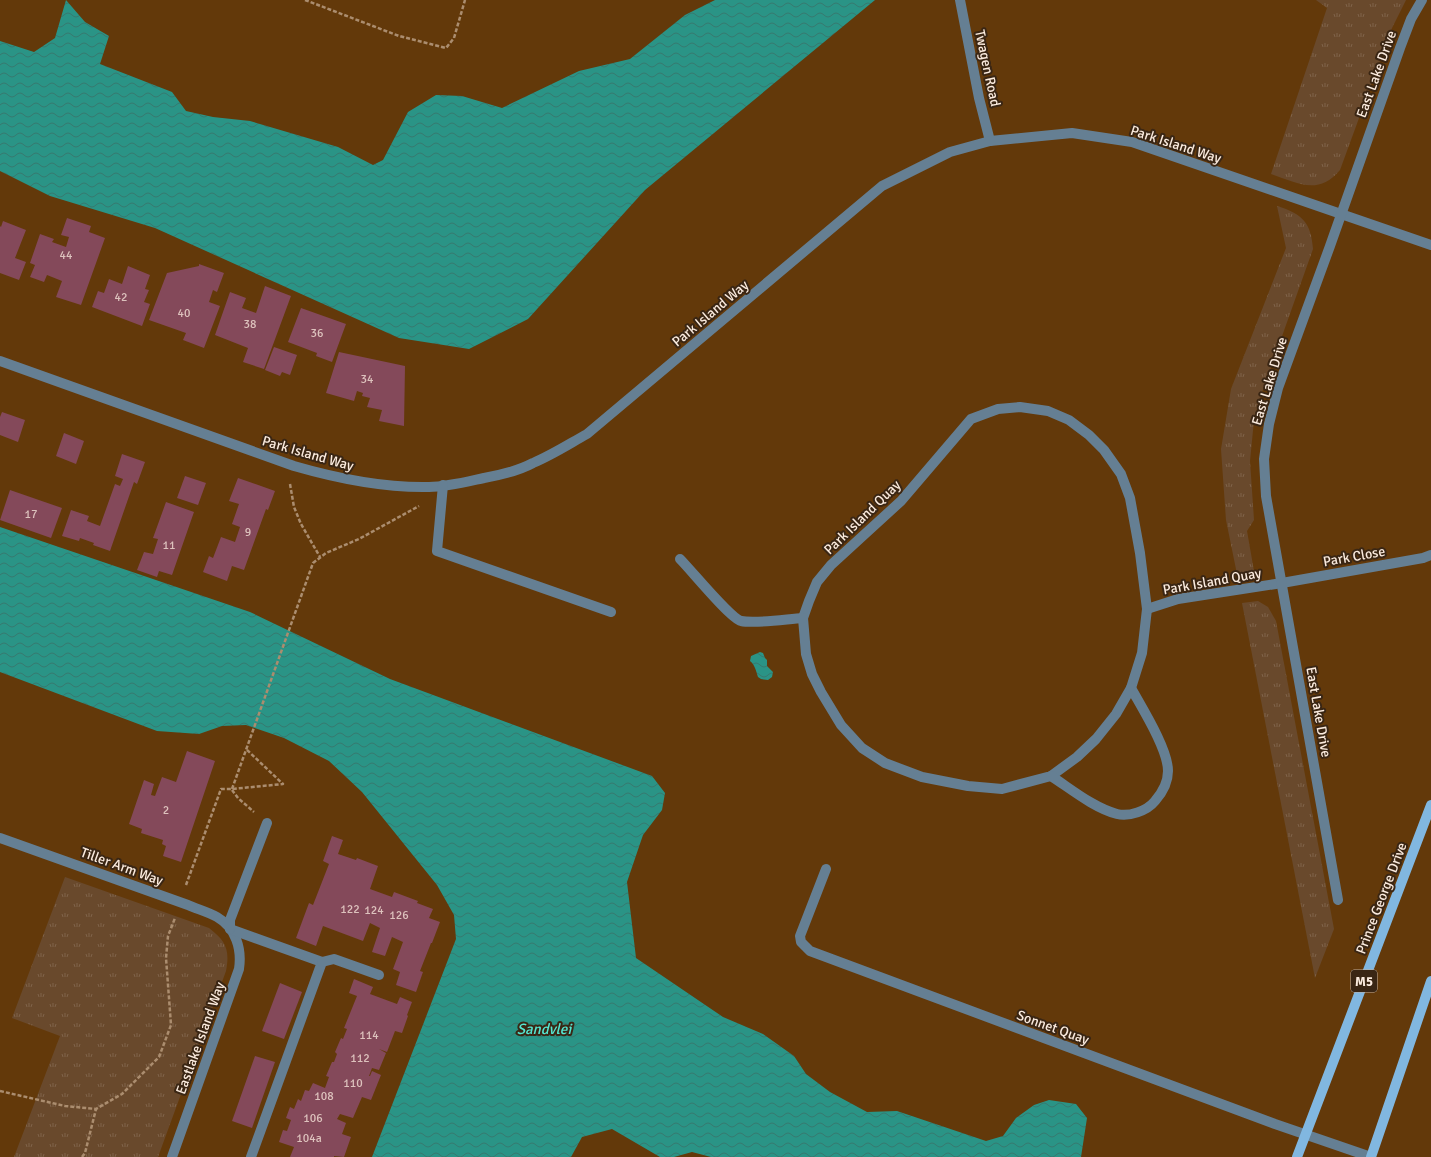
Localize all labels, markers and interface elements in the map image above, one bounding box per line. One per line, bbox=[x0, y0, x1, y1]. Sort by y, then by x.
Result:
street label: Twagen Road bbox=[971, 28, 1004, 108]
street label: East Lake Drive bbox=[1353, 28, 1400, 120]
street label: Park Island Way bbox=[1128, 122, 1224, 167]
house number: 44 bbox=[60, 248, 73, 263]
street label: Park Island Way bbox=[669, 276, 752, 350]
house number: 42 bbox=[115, 290, 127, 305]
house number: 40 bbox=[178, 306, 190, 321]
house number: 38 bbox=[244, 317, 256, 332]
house number: 36 bbox=[311, 326, 323, 341]
street label: East Lake Drive bbox=[1248, 335, 1291, 427]
house number: 34 bbox=[361, 372, 374, 387]
street label: Park Island Way bbox=[260, 432, 356, 475]
street label: Park Island Quay bbox=[821, 476, 904, 558]
house number: 17 bbox=[25, 507, 37, 522]
house number: 9 bbox=[245, 525, 251, 540]
house number: 11 bbox=[163, 538, 175, 553]
street label: Park Close bbox=[1322, 543, 1386, 570]
street label: Park Island Quay bbox=[1161, 564, 1263, 599]
street label: East Lake Drive bbox=[1302, 666, 1335, 759]
house number: 2 bbox=[163, 803, 169, 818]
street label: Prince George Drive bbox=[1352, 840, 1411, 956]
street label: Tiller Arm Way bbox=[78, 844, 166, 889]
house number: 122 bbox=[340, 902, 360, 917]
house number: 124 bbox=[364, 903, 384, 918]
house number: 126 bbox=[389, 908, 409, 923]
road number: M5 bbox=[1351, 970, 1377, 992]
street label: Eastlake Island Way bbox=[172, 979, 229, 1097]
street label: Sonnet Quay bbox=[1014, 1007, 1092, 1049]
water label: Sandvlei bbox=[517, 1020, 573, 1038]
house number: 114 bbox=[359, 1028, 379, 1043]
house number: 112 bbox=[350, 1051, 370, 1066]
house number: 110 bbox=[343, 1076, 363, 1091]
house number: 108 bbox=[314, 1089, 334, 1104]
house number: 106 bbox=[303, 1111, 323, 1126]
house number: 104a bbox=[296, 1131, 322, 1146]

